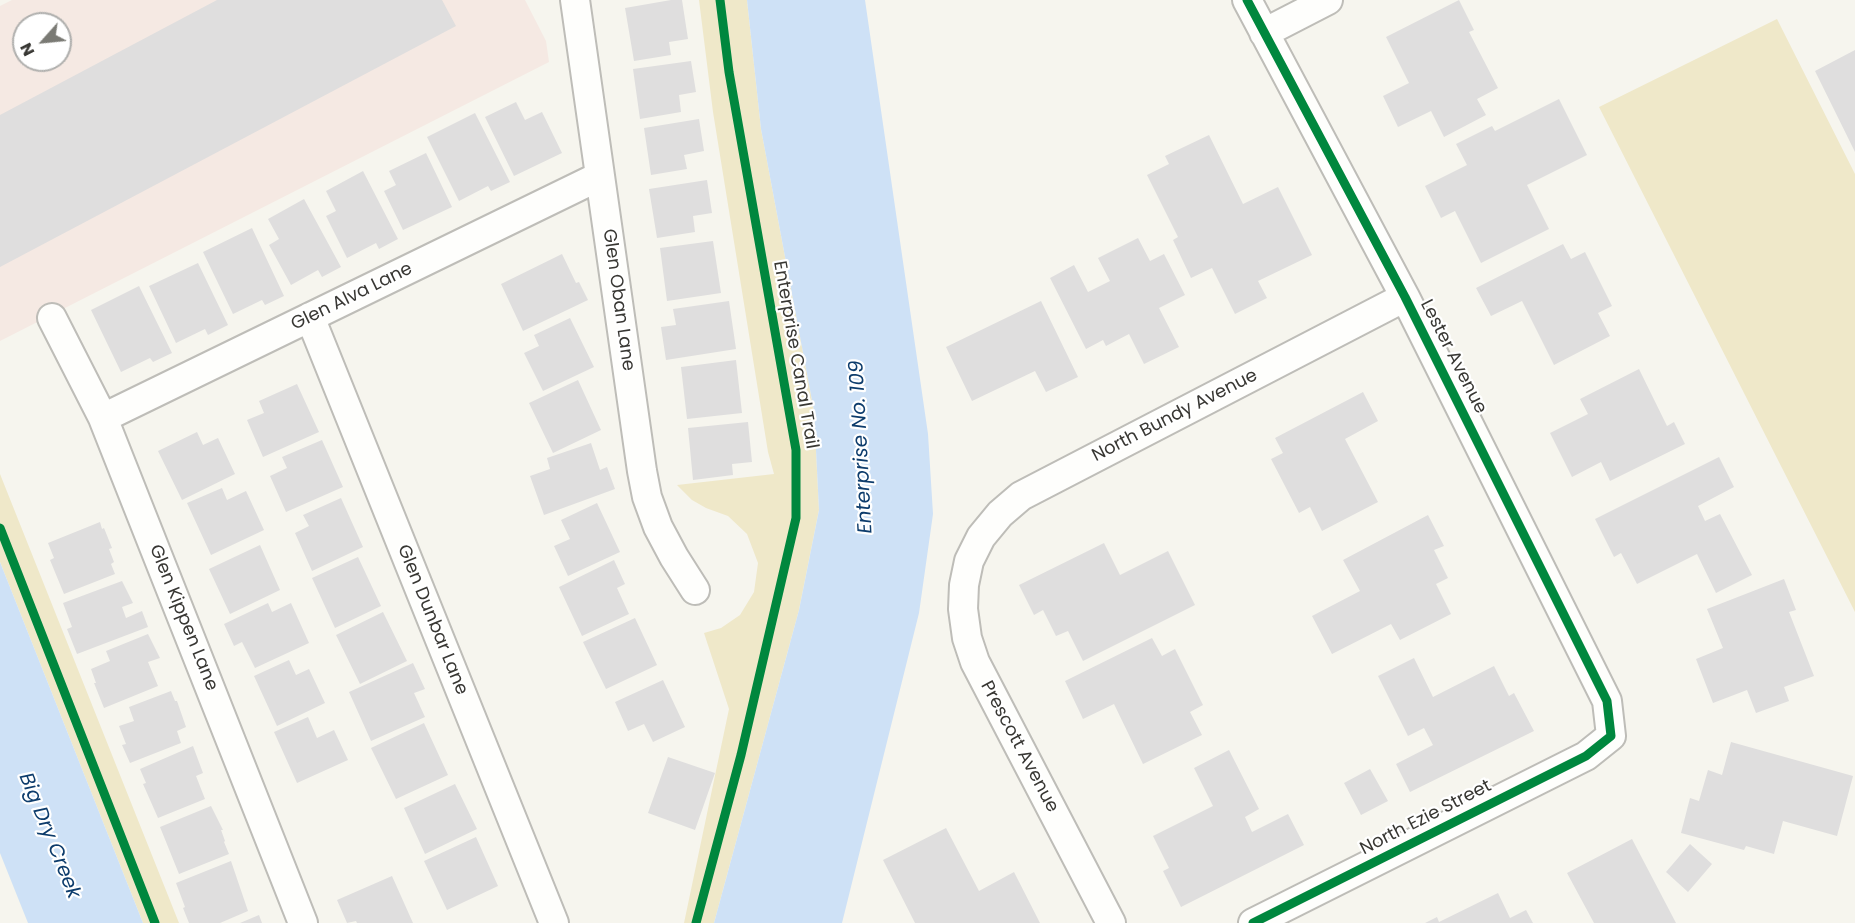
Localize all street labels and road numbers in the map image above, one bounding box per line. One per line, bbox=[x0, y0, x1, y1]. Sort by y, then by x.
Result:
street label: Glen Oban Lane bbox=[597, 228, 639, 372]
street label: Glen Alva Lane bbox=[288, 258, 416, 336]
street label: Enterprise Canal Trail bbox=[768, 259, 822, 451]
street label: Lester Avenue bbox=[1415, 296, 1491, 418]
street label: North Bundy Avenue bbox=[1089, 365, 1261, 467]
street label: Glen Kippen Lane bbox=[144, 542, 222, 694]
street label: Glen Dunbar Lane bbox=[392, 542, 472, 698]
street label: Prescott Avenue bbox=[975, 678, 1063, 816]
street label: North Ezie Street bbox=[1357, 776, 1495, 860]

